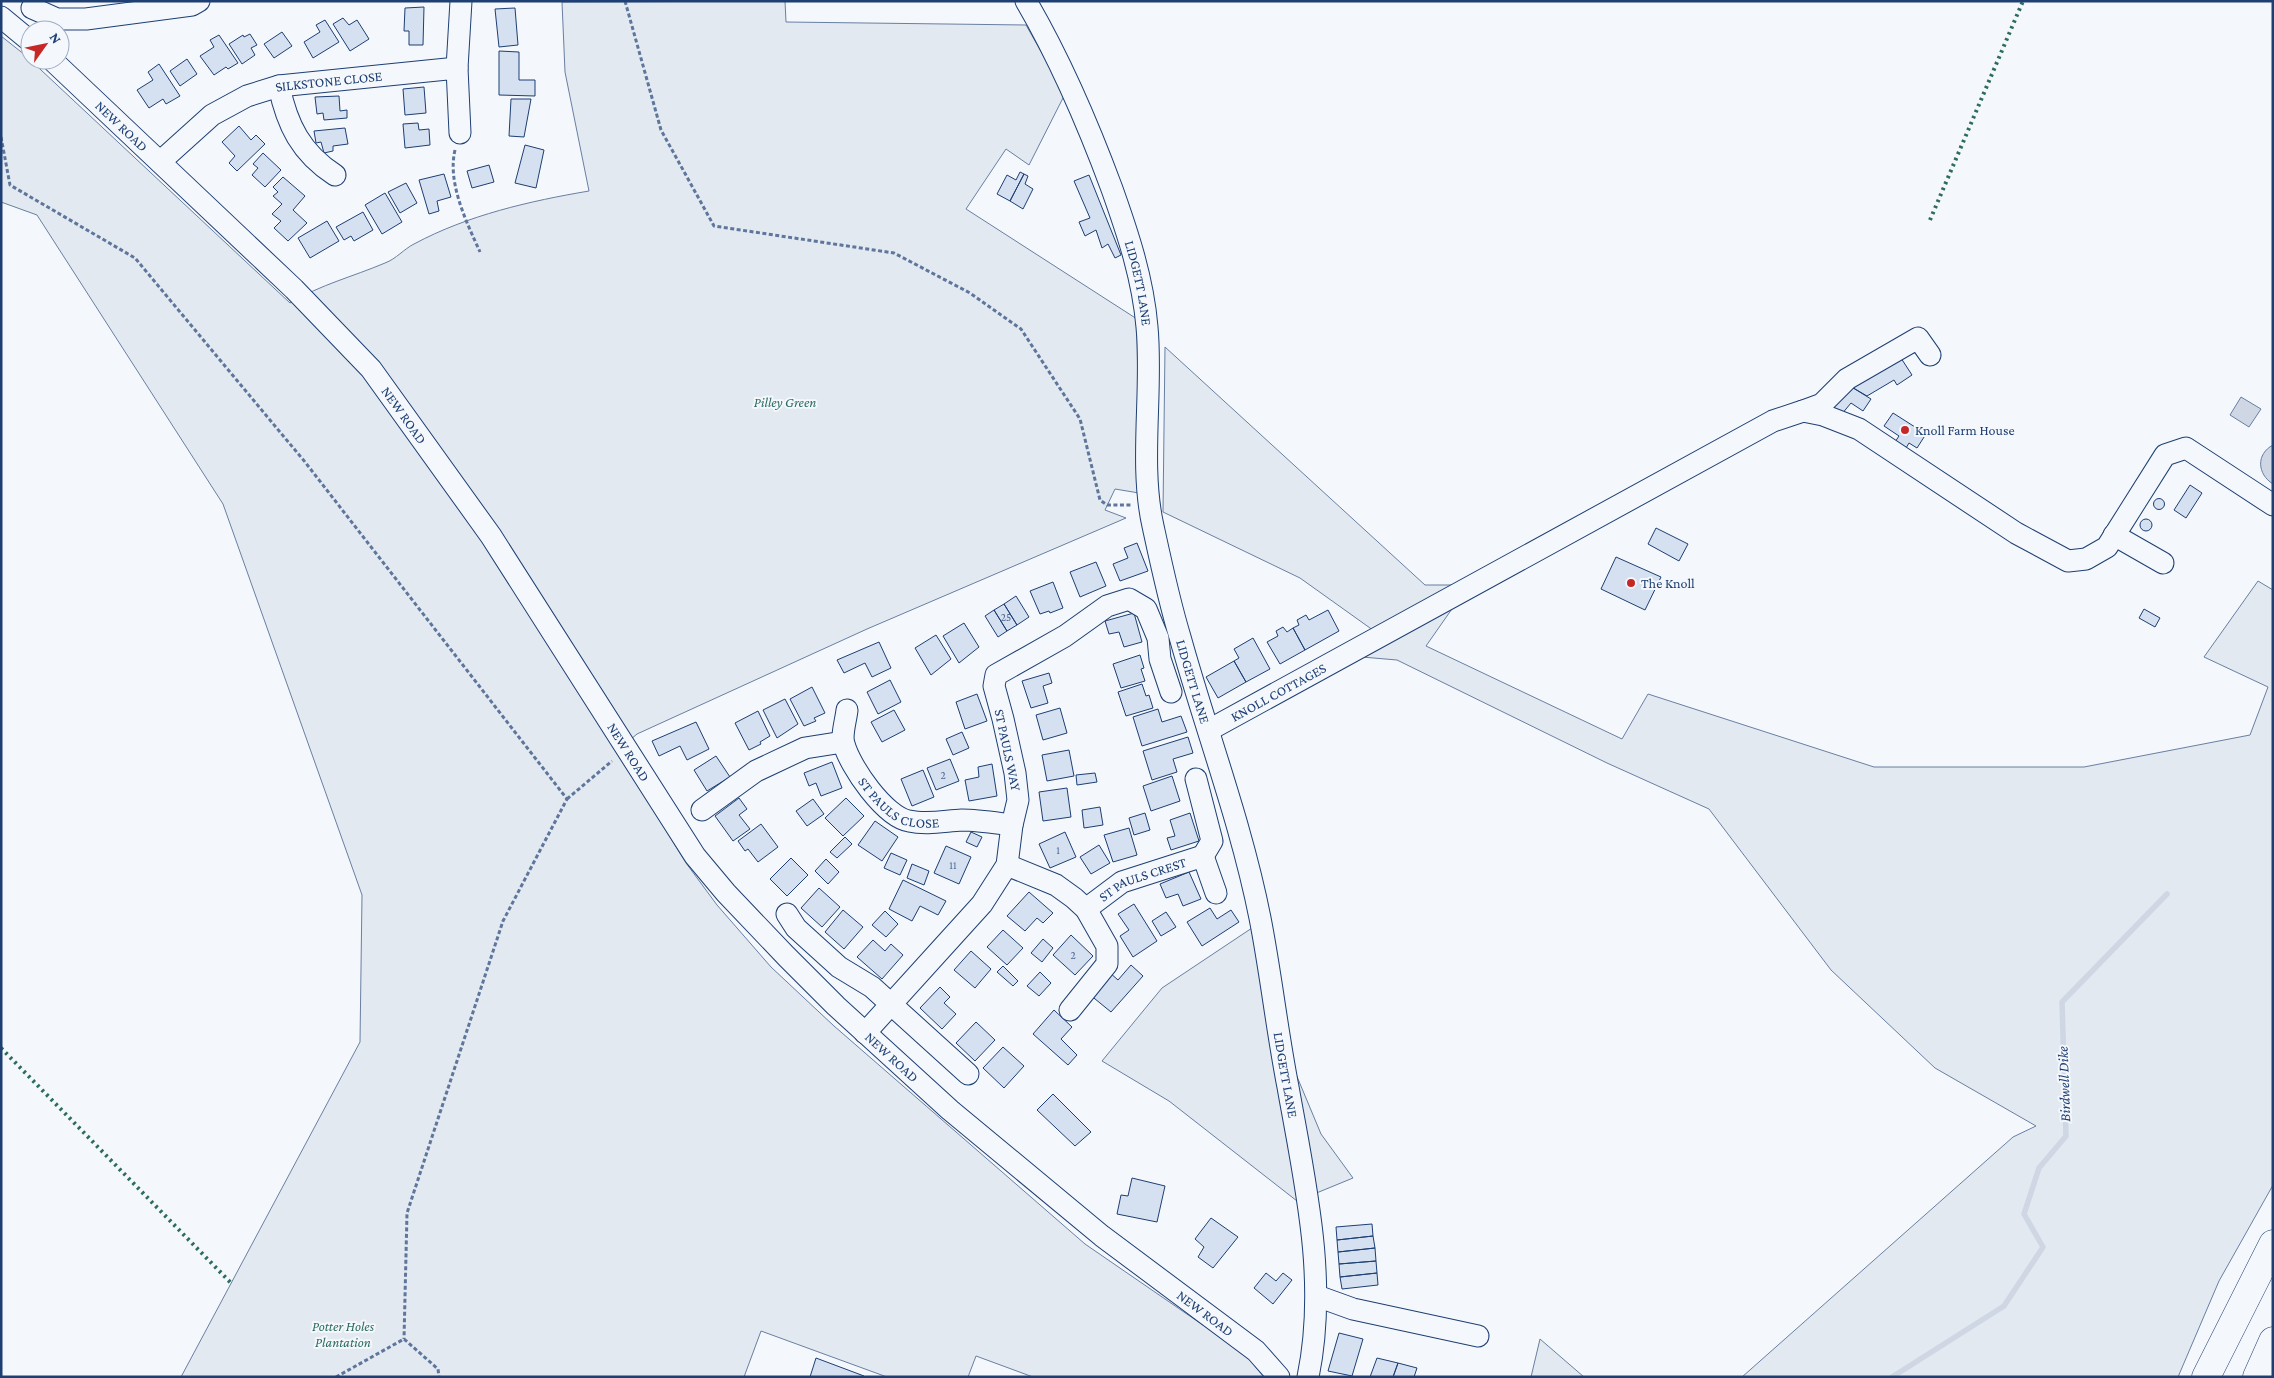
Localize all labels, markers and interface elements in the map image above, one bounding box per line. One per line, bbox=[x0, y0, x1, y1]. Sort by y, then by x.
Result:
north arrow bbox=[20, 20, 70, 70]
text: N bbox=[47, 30, 65, 47]
street label: SILKSTONE CLOSE bbox=[273, 68, 383, 95]
street label: NEW ROAD bbox=[92, 97, 151, 155]
street label: LIDGETT LANE bbox=[1122, 239, 1155, 327]
street label: NEW ROAD bbox=[378, 384, 430, 447]
park label: Pilley Green bbox=[754, 394, 816, 410]
place label: Knoll Farm House bbox=[1915, 422, 2015, 438]
marker: Knoll Farm House bbox=[1899, 424, 1911, 436]
place label: The Knoll bbox=[1641, 575, 1695, 591]
marker: The Knoll bbox=[1625, 577, 1637, 589]
house number: 25 bbox=[1001, 611, 1011, 623]
street label: LIDGETT LANE bbox=[1173, 638, 1214, 726]
street label: KNOLL COTTAGES bbox=[1228, 659, 1329, 725]
street label: ST PAULS WAY bbox=[992, 708, 1025, 793]
street label: NEW ROAD bbox=[604, 720, 653, 784]
house number: 2 bbox=[940, 769, 946, 781]
street label: ST PAULS CLOSE bbox=[855, 774, 940, 831]
house number: 1 bbox=[1056, 844, 1060, 856]
street label: ST PAULS CREST bbox=[1096, 854, 1189, 905]
house number: 11 bbox=[949, 859, 957, 871]
house number: 2 bbox=[1070, 949, 1076, 961]
street label: NEW ROAD bbox=[862, 1029, 922, 1085]
street label: LIDGETT LANE bbox=[1271, 1031, 1302, 1120]
water label: Birdwell Dike bbox=[2055, 1046, 2073, 1122]
street label: NEW ROAD bbox=[1174, 1287, 1237, 1339]
park label: Potter Holes Plantation bbox=[312, 1318, 375, 1350]

